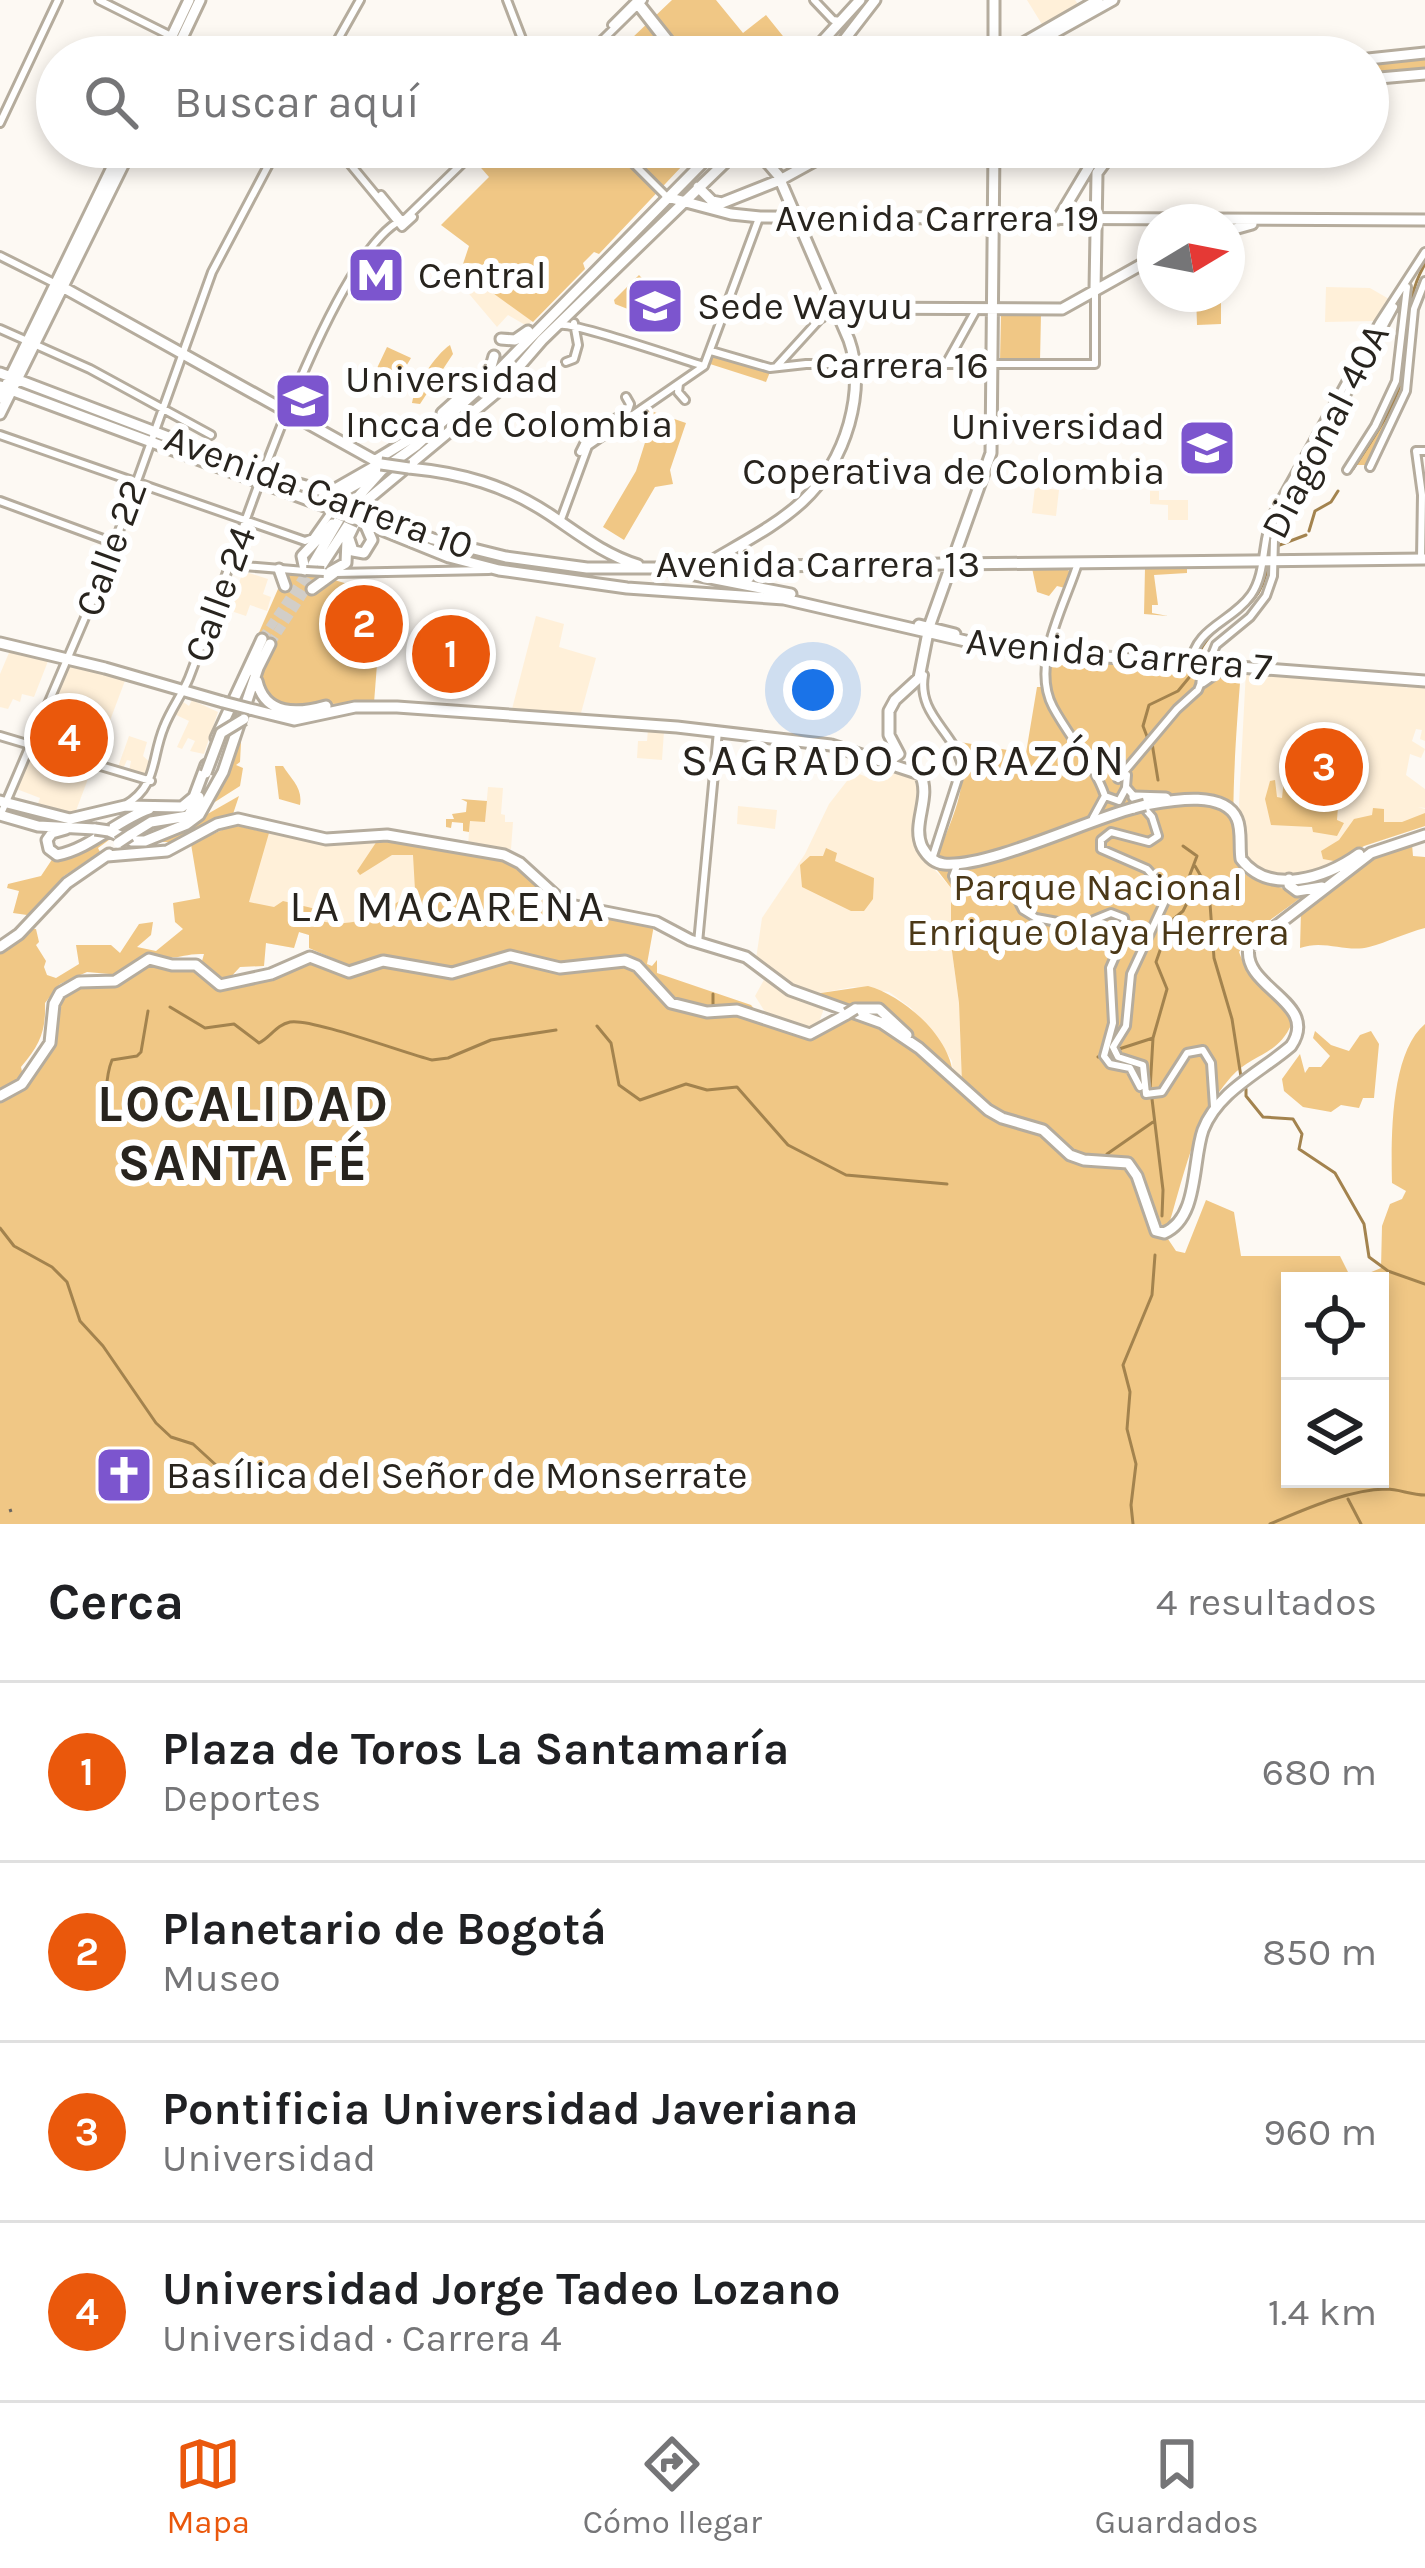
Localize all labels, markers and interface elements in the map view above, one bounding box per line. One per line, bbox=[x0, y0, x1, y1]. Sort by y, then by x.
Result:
search box bbox=[36, 36, 1389, 168]
icon: search bbox=[78, 69, 144, 135]
text: Buscar aquí bbox=[174, 76, 420, 128]
street label: Avenida Carrera 19 bbox=[775, 195, 1099, 241]
north arrow bbox=[1137, 204, 1245, 312]
metro station icon: Central bbox=[345, 244, 407, 306]
place label: Central bbox=[418, 252, 547, 298]
school or university icon: Sede Wayuu bbox=[624, 275, 686, 337]
place label: Sede Wayuu bbox=[697, 283, 913, 329]
street label: Diagonal 40A bbox=[1251, 316, 1399, 546]
street label: Carrera 16 bbox=[815, 342, 989, 388]
place label: Universidad Incca de Colombia bbox=[345, 356, 673, 447]
school or university icon: Universidad Incca de Colombia bbox=[272, 370, 334, 432]
place label: Universidad Coperativa de Colombia bbox=[742, 403, 1165, 494]
street label: Avenida Carrera 10 bbox=[159, 415, 479, 569]
school or university icon: Universidad Coperativa de Colombia bbox=[1176, 417, 1238, 479]
street label: Calle 22 bbox=[65, 474, 157, 622]
street label: Calle 24 bbox=[174, 520, 266, 668]
street label: Avenida Carrera 13 bbox=[656, 541, 980, 587]
pin: 2 bbox=[325, 579, 403, 669]
pin: 1 bbox=[412, 609, 490, 699]
street label: Avenida Carrera 7 bbox=[964, 618, 1274, 690]
your location bbox=[783, 660, 843, 720]
pin: 4 bbox=[30, 693, 108, 783]
pin: 3 bbox=[1285, 722, 1363, 812]
district label: SAGRADO CORAZÓN bbox=[681, 734, 1127, 786]
park label: Parque Nacional Enrique Olaya Herrera bbox=[906, 864, 1290, 955]
district label: LA MACARENA bbox=[289, 880, 607, 932]
district label: LOCALIDAD SANTA FÉ bbox=[97, 1074, 391, 1193]
map controls bbox=[1281, 1272, 1389, 1488]
button: locate bbox=[1281, 1272, 1389, 1380]
button: layers bbox=[1281, 1380, 1389, 1488]
church icon: Basílica del Señor de Monserrate bbox=[93, 1444, 155, 1506]
place label: Basílica del Señor de Monserrate bbox=[166, 1452, 748, 1498]
text: Cerca bbox=[48, 1572, 184, 1632]
text: 4 resultados bbox=[1156, 1579, 1377, 1625]
text: Plaza de Toros La Santamaría bbox=[162, 1723, 789, 1775]
text: 1 bbox=[80, 1749, 94, 1795]
text: 680 m bbox=[1262, 1749, 1377, 1795]
text: Deportes bbox=[162, 1775, 321, 1821]
text: Planetario de Bogotá bbox=[162, 1903, 607, 1955]
text: 2 bbox=[75, 1929, 99, 1975]
text: 850 m bbox=[1262, 1929, 1377, 1975]
text: Museo bbox=[162, 1955, 280, 2001]
text: Pontificia Universidad Javeriana bbox=[162, 2083, 859, 2135]
text: 3 bbox=[75, 2109, 99, 2155]
text: 960 m bbox=[1263, 2109, 1377, 2155]
text: Universidad bbox=[162, 2135, 376, 2181]
text: Universidad Jorge Tadeo Lozano bbox=[162, 2263, 840, 2315]
text: 4 bbox=[75, 2289, 99, 2335]
text: 1.4 km bbox=[1268, 2289, 1377, 2335]
text: Universidad · Carrera 4 bbox=[162, 2315, 562, 2361]
tab: Mapa bbox=[166, 2431, 250, 2541]
tab: Cómo llegar bbox=[583, 2431, 762, 2541]
tab: Guardados bbox=[1095, 2431, 1259, 2541]

